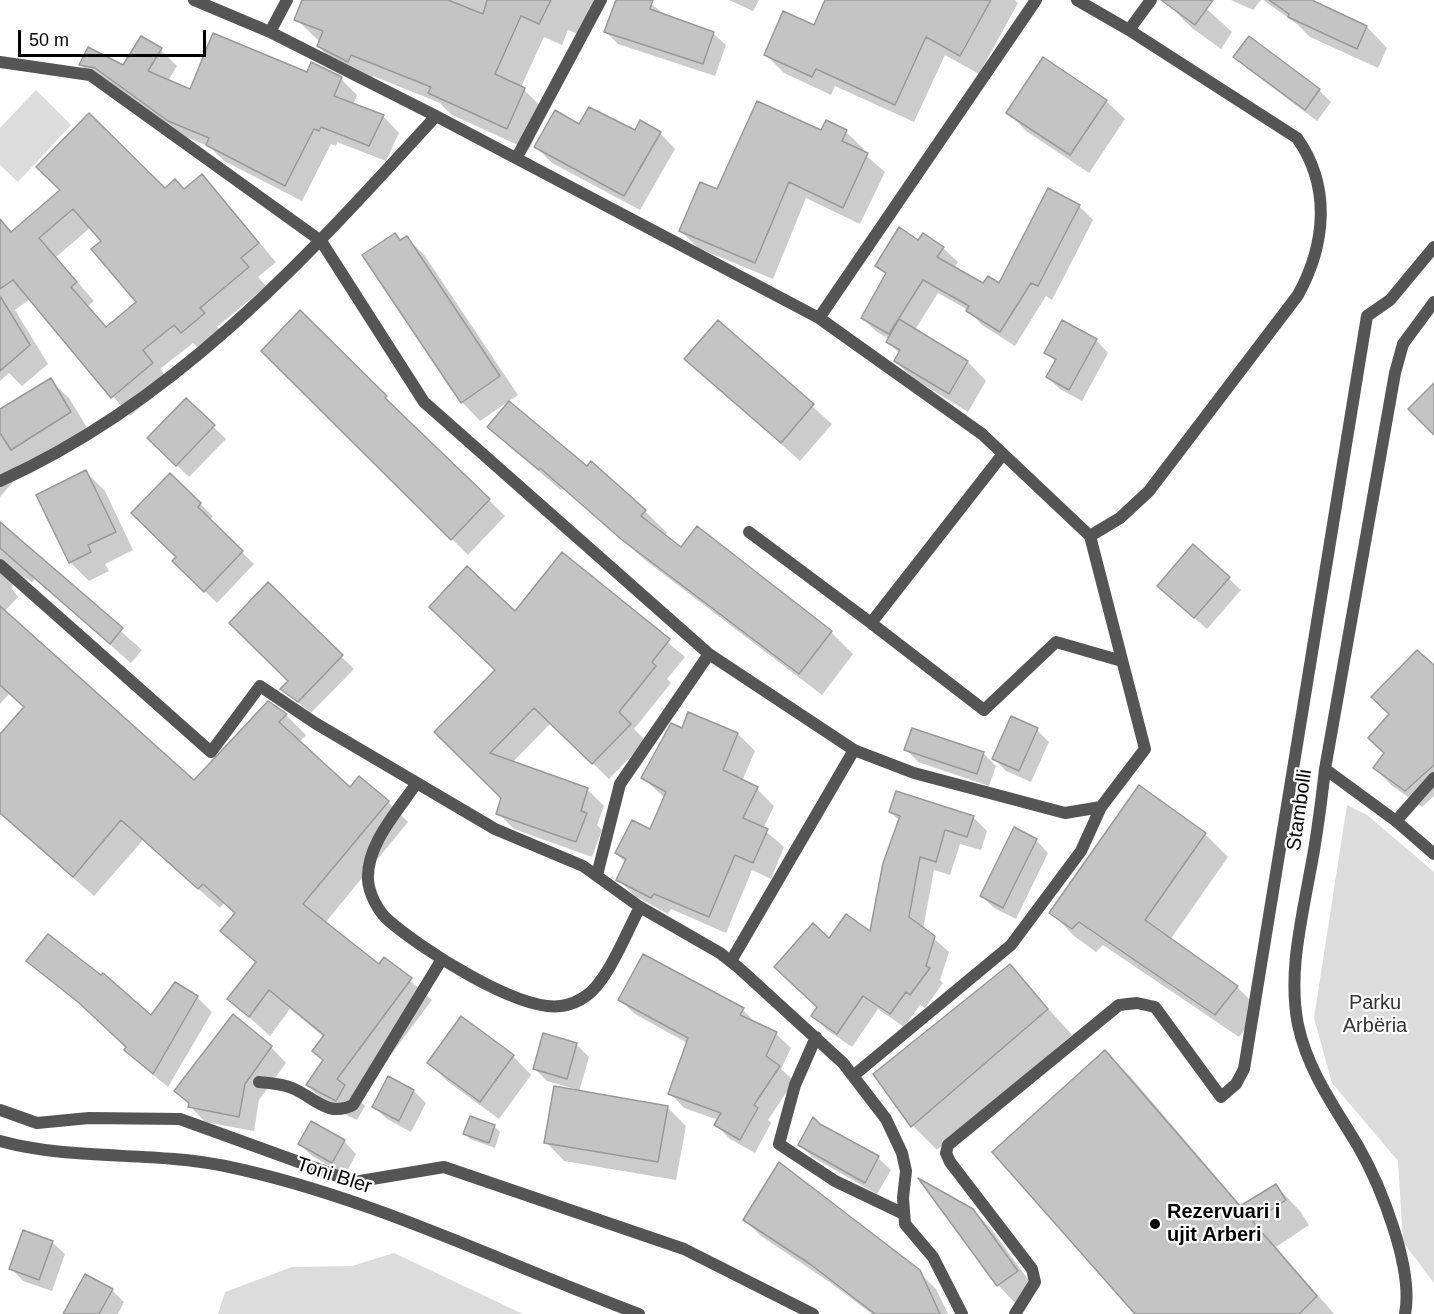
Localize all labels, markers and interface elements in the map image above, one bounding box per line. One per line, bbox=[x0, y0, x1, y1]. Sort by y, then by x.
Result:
scale bar bbox=[21, 18, 208, 56]
text: 50 m bbox=[29, 30, 69, 50]
street label: Stambolli bbox=[1282, 768, 1318, 852]
park label: Parku Arbëria bbox=[1343, 991, 1407, 1038]
street label: Toni Bler bbox=[293, 1153, 375, 1199]
place label: Rezervuari i ujit Arberi bbox=[1167, 1200, 1280, 1247]
marker: Rezervuari i ujit Arberi bbox=[1148, 1217, 1162, 1231]

